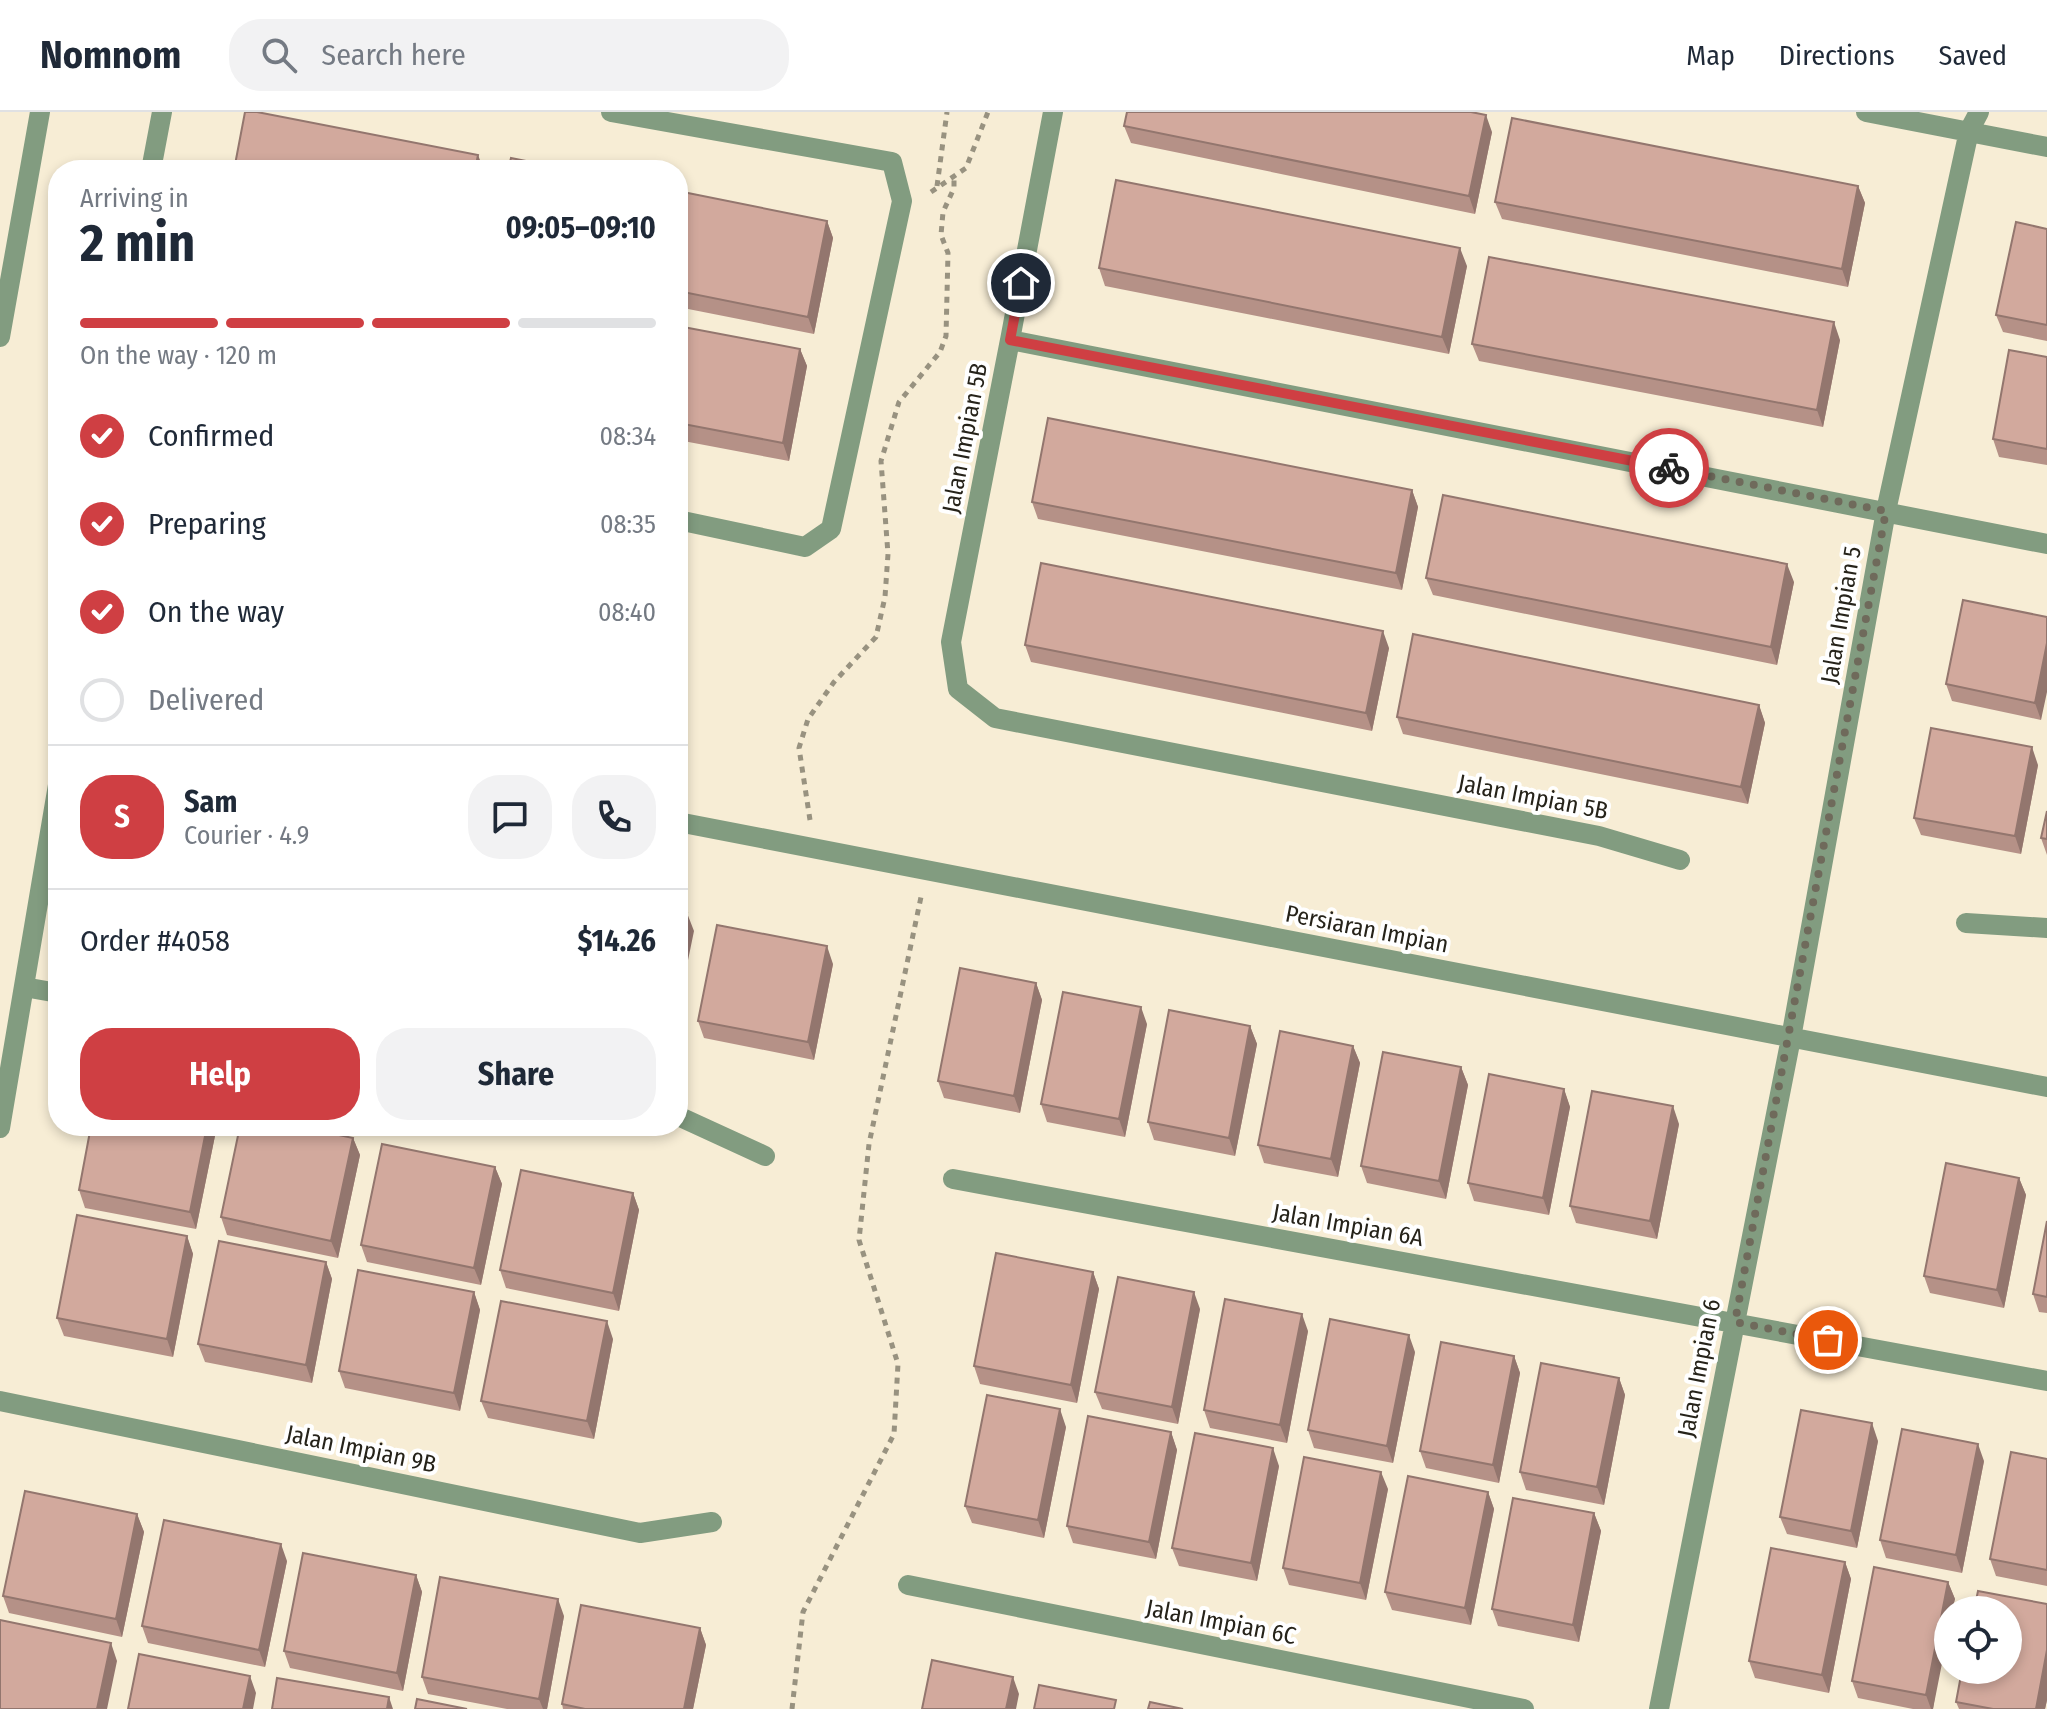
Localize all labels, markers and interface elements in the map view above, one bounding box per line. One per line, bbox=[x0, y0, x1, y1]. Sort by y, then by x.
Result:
search box bbox=[229, 19, 789, 91]
text: Nomnom bbox=[40, 32, 181, 78]
icon: search bbox=[257, 33, 301, 77]
text: Search here bbox=[321, 37, 466, 73]
text: Map bbox=[1686, 39, 1735, 72]
text: Directions bbox=[1779, 39, 1895, 72]
text: Saved bbox=[1939, 39, 2007, 72]
text: Arriving in bbox=[80, 183, 189, 214]
text: 09:05–09:10 bbox=[506, 210, 656, 246]
text: 2 min bbox=[80, 212, 195, 275]
pin bbox=[987, 249, 1055, 317]
icon: home bbox=[999, 261, 1043, 305]
text: On the way · 120 m bbox=[80, 340, 277, 371]
street label: Jalan Impian 5B bbox=[937, 361, 993, 515]
icon: check bbox=[80, 414, 124, 458]
text: Confirmed bbox=[148, 418, 274, 454]
text: 08:34 bbox=[600, 421, 656, 452]
courier bbox=[1629, 428, 1709, 508]
icon: bike bbox=[1647, 446, 1691, 490]
icon: check bbox=[80, 502, 124, 546]
text: Preparing bbox=[148, 506, 266, 542]
text: 08:35 bbox=[600, 509, 656, 540]
street label: Jalan Impian 5 bbox=[1815, 544, 1867, 686]
icon: check bbox=[80, 590, 124, 634]
text: On the way bbox=[148, 594, 284, 630]
text: 08:40 bbox=[598, 597, 656, 628]
text: Delivered bbox=[148, 682, 264, 718]
street label: Jalan Impian 5B bbox=[1456, 769, 1610, 825]
button: chat bbox=[468, 775, 552, 859]
button: phone bbox=[572, 775, 656, 859]
text: Sam bbox=[184, 784, 237, 820]
text: S bbox=[114, 799, 130, 835]
text: Courier · 4.9 bbox=[184, 820, 309, 851]
street label: Persiaran Impian bbox=[1283, 899, 1451, 959]
text: Order #4058 bbox=[80, 923, 230, 959]
text: $14.26 bbox=[578, 923, 656, 959]
button: Help bbox=[80, 1028, 360, 1120]
button: Share bbox=[376, 1028, 656, 1120]
street label: Jalan Impian 6A bbox=[1270, 1198, 1426, 1252]
street label: Jalan Impian 6 bbox=[1672, 1297, 1726, 1439]
pin bbox=[1794, 1306, 1862, 1374]
icon: bag bbox=[1806, 1318, 1850, 1362]
street label: Jalan Impian 9B bbox=[283, 1419, 439, 1479]
street label: Jalan Impian 6C bbox=[1144, 1594, 1298, 1650]
map controls bbox=[1934, 1596, 2022, 1684]
button: locate bbox=[1934, 1596, 2022, 1684]

